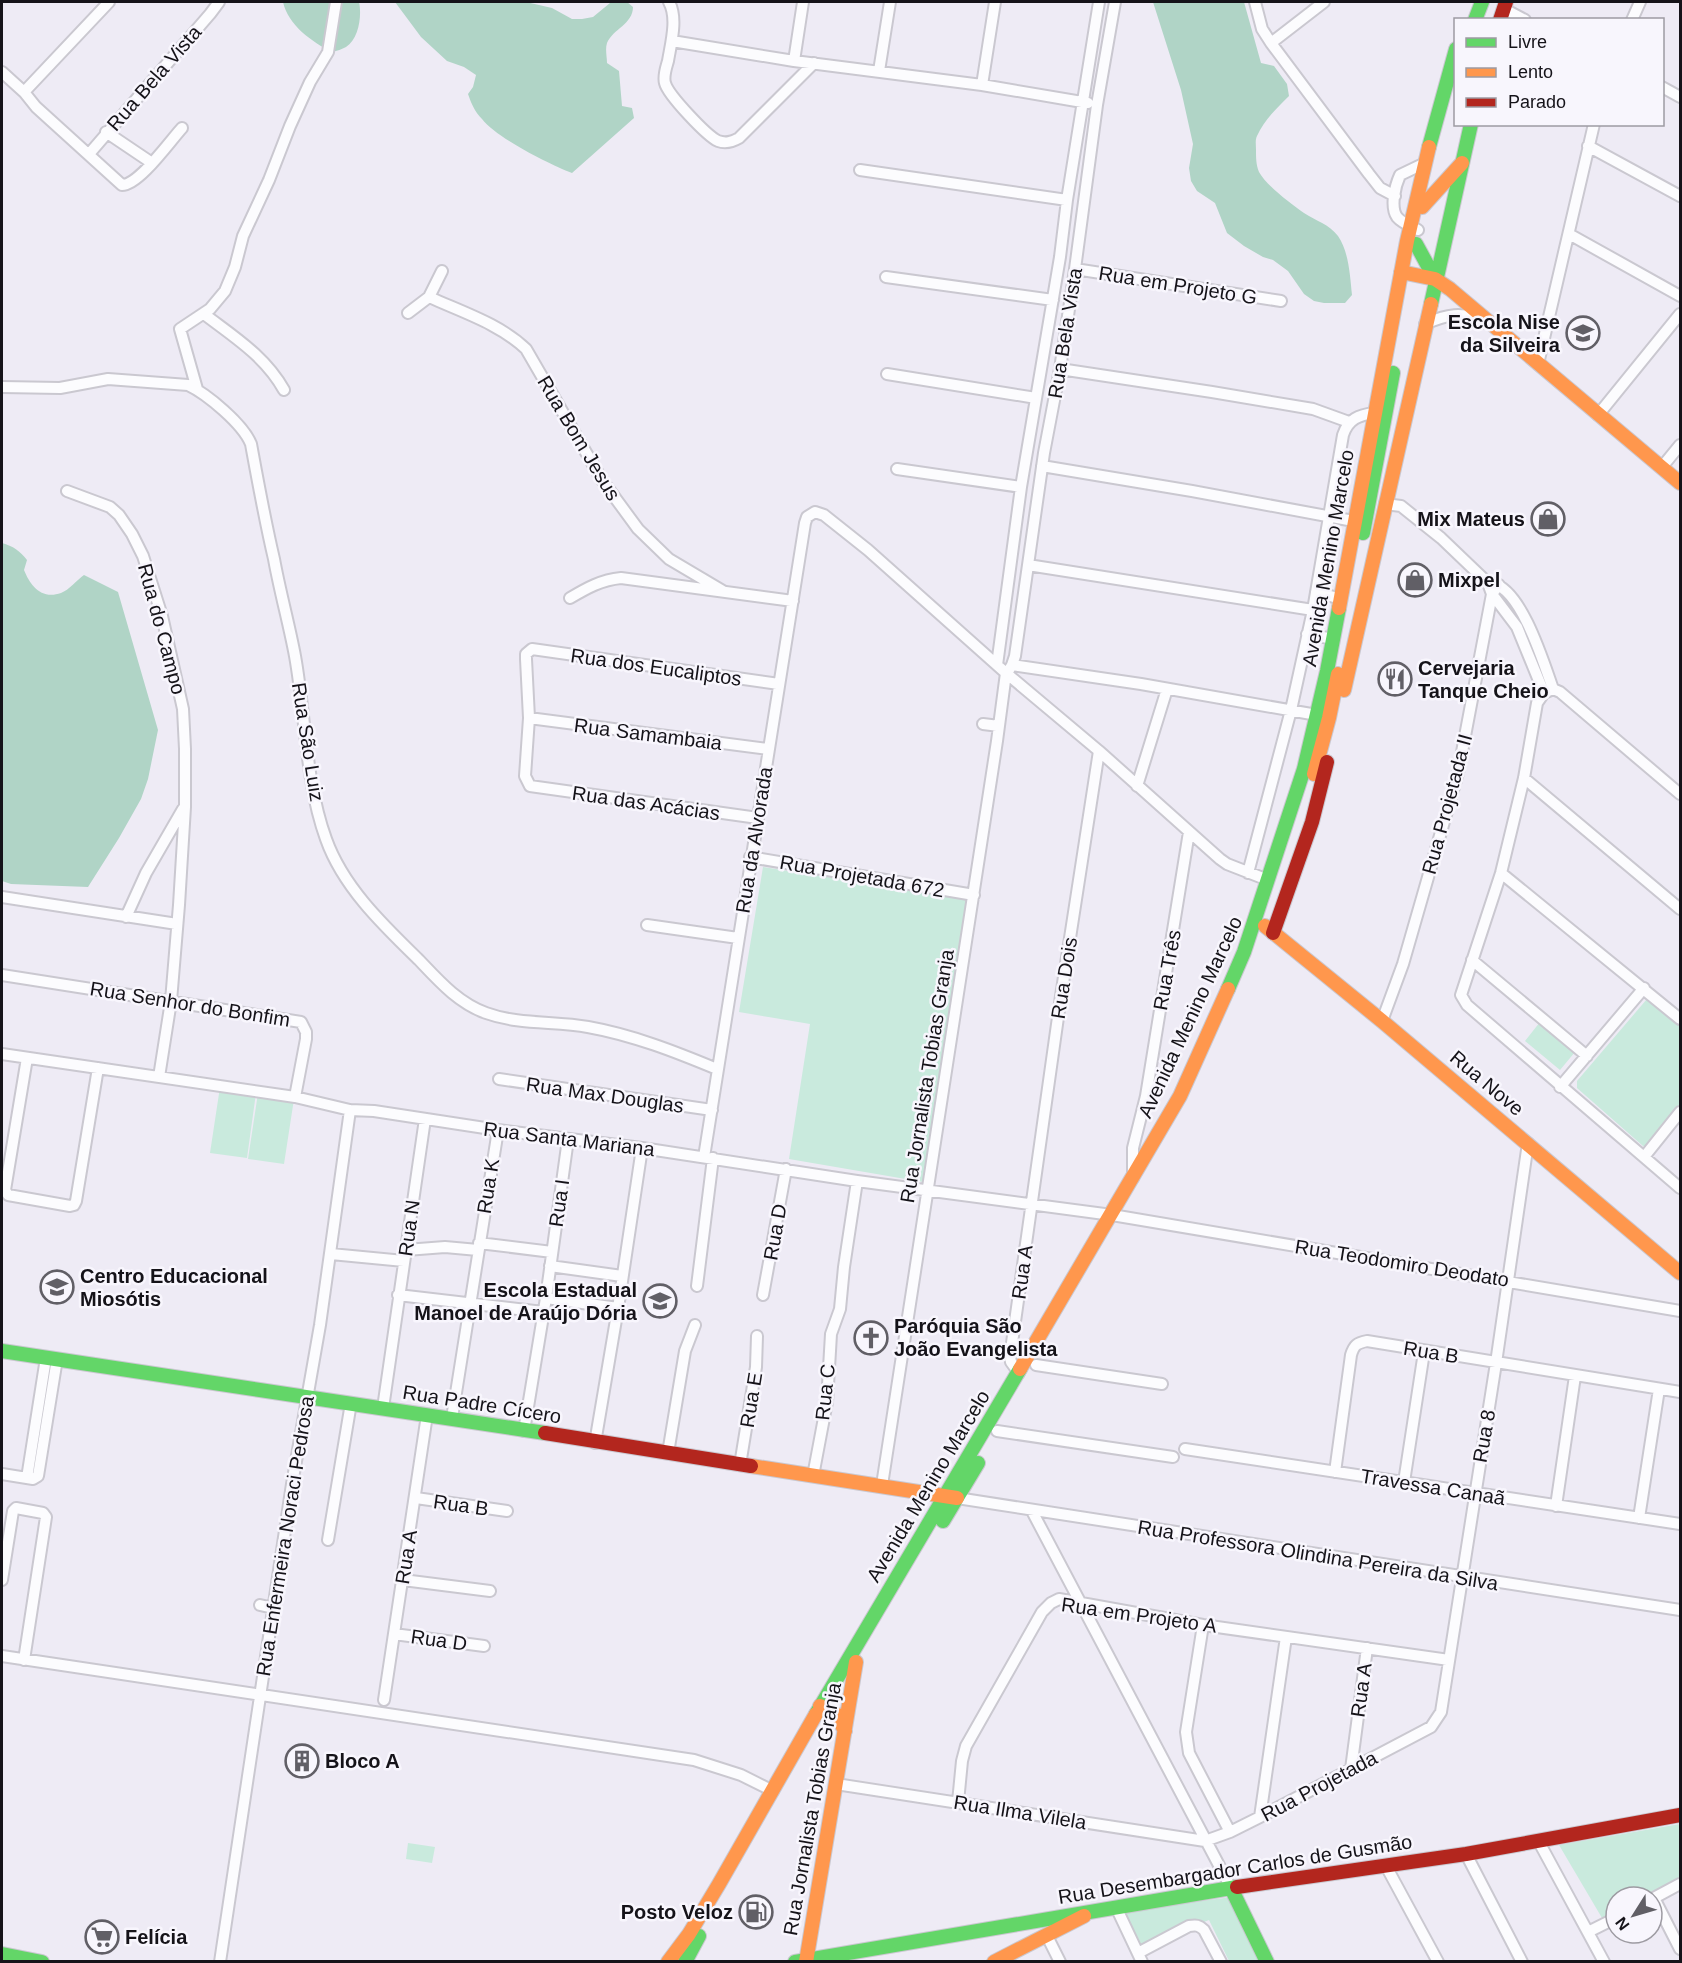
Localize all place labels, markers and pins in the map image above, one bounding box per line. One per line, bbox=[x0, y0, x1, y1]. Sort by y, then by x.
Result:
place label: Escola Nise da Silveira bbox=[1448, 311, 1561, 356]
school or university icon: Escola Nise da Silveira bbox=[1565, 315, 1601, 351]
shop icon: Mix Mateus bbox=[1530, 501, 1566, 537]
place label: Mix Mateus bbox=[1417, 508, 1525, 530]
shop icon: Mixpel bbox=[1397, 562, 1433, 598]
place label: Mixpel bbox=[1438, 569, 1500, 591]
place label: Cervejaria Tanque Cheio bbox=[1418, 657, 1549, 702]
restaurant icon: Cervejaria Tanque Cheio bbox=[1377, 661, 1413, 697]
place label: Centro Educacional Miosótis bbox=[80, 1265, 268, 1310]
school or university icon: Centro Educacional Miosótis bbox=[39, 1269, 75, 1305]
place label: Escola Estadual Manoel de Araújo Dória bbox=[414, 1279, 638, 1324]
school or university icon: Escola Estadual Manoel de Araújo Dória bbox=[642, 1283, 678, 1319]
place label: Paróquia São João Evangelista bbox=[894, 1315, 1058, 1360]
church icon: Paróquia São João Evangelista bbox=[853, 1320, 889, 1356]
building icon: Bloco A bbox=[284, 1743, 320, 1779]
place label: Bloco A bbox=[325, 1750, 400, 1772]
fuel station icon: Posto Veloz bbox=[738, 1894, 774, 1930]
place label: Posto Veloz bbox=[621, 1901, 733, 1923]
supermarket icon: Felícia bbox=[84, 1919, 120, 1955]
place label: Felícia bbox=[125, 1926, 188, 1948]

